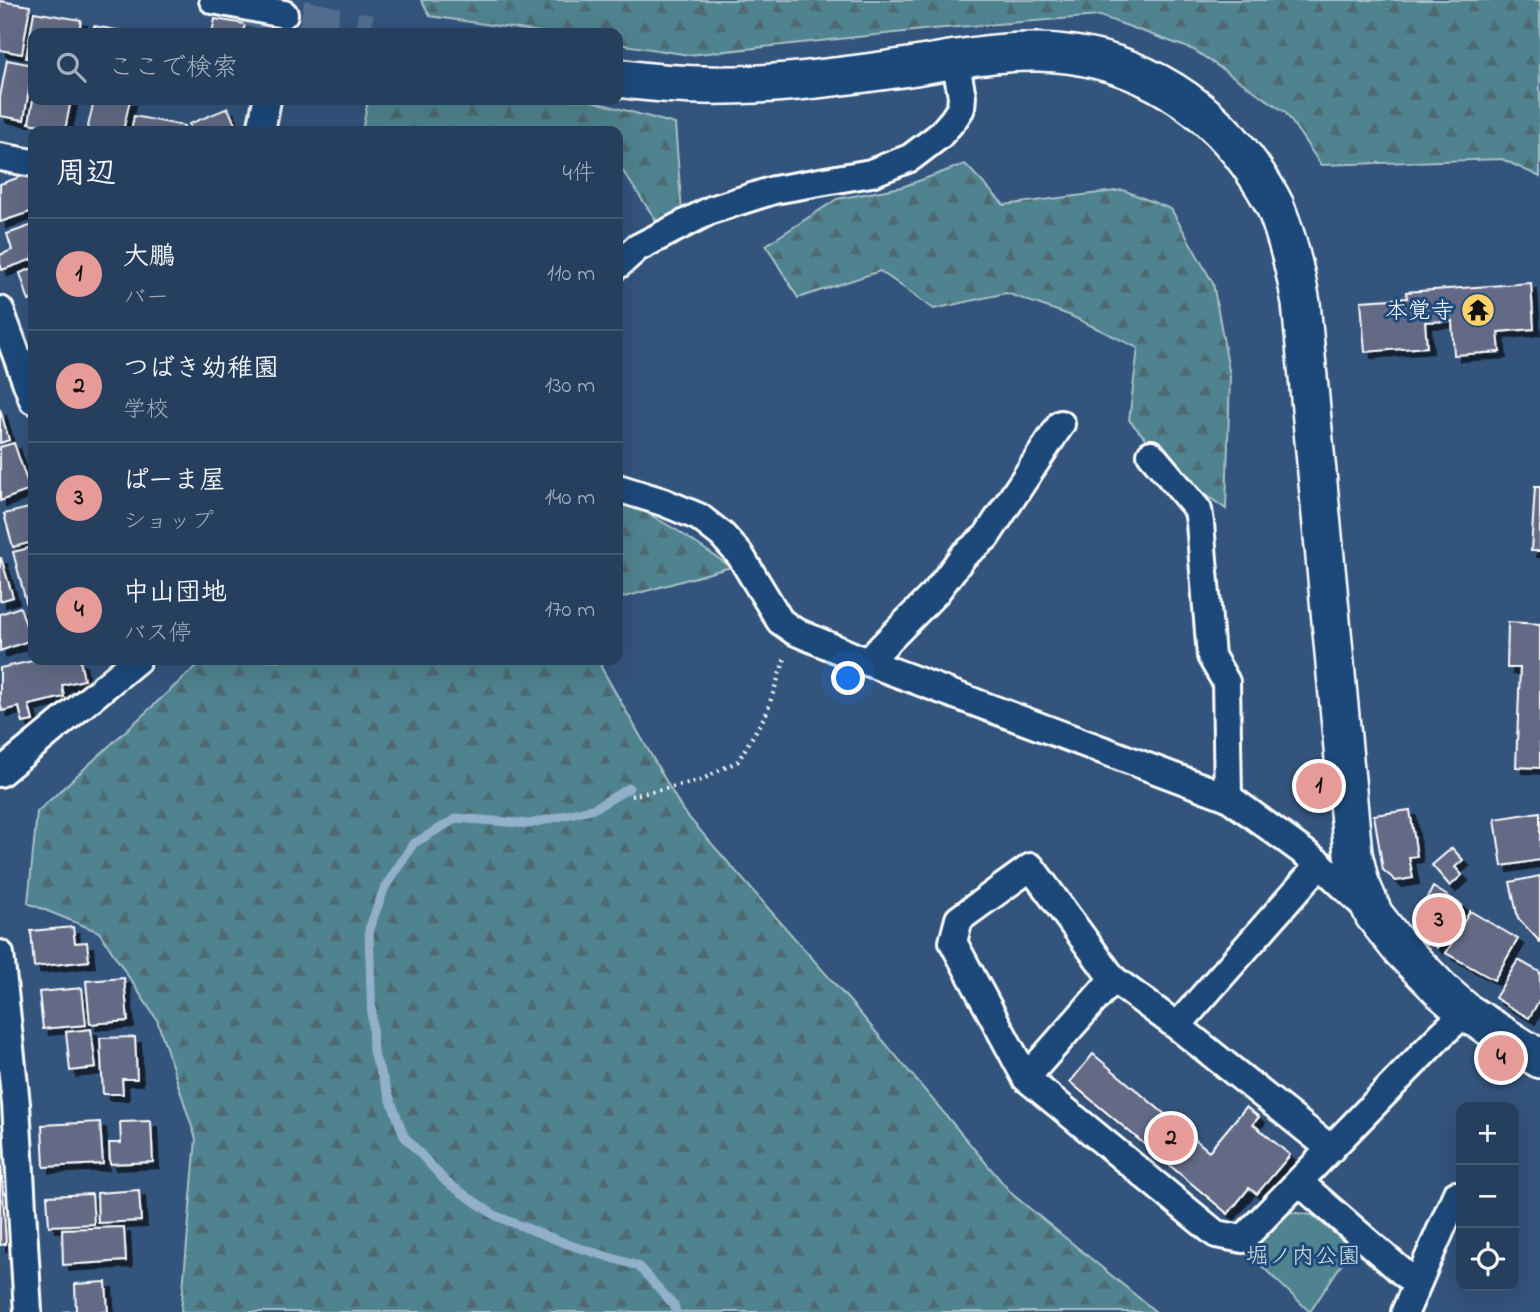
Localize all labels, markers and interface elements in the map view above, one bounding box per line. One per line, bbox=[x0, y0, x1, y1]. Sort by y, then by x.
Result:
search box bbox=[28, 28, 623, 105]
icon: search bbox=[52, 48, 90, 86]
text: ここで検索 bbox=[108, 50, 238, 88]
text: 周辺 bbox=[56, 153, 116, 197]
text: 4件 bbox=[563, 158, 595, 191]
text: 大鵬 bbox=[123, 239, 175, 277]
text: 1 bbox=[75, 258, 83, 291]
text: 110 m bbox=[547, 258, 595, 291]
text: バー bbox=[123, 282, 169, 315]
temple icon: 本覚寺 bbox=[1459, 291, 1497, 329]
place label: 本覚寺 bbox=[1385, 296, 1454, 329]
text: つばき幼稚園 bbox=[123, 351, 279, 389]
text: 2 bbox=[73, 370, 85, 403]
text: 130 m bbox=[545, 370, 595, 403]
text: 学校 bbox=[123, 394, 169, 427]
text: ぱーま屋 bbox=[123, 463, 225, 501]
text: 3 bbox=[74, 482, 84, 515]
text: 140 m bbox=[545, 482, 595, 515]
text: ショップ bbox=[123, 506, 214, 539]
text: 中山団地 bbox=[123, 575, 227, 613]
text: 4 bbox=[74, 594, 84, 627]
text: 170 m bbox=[545, 594, 595, 627]
text: バス停 bbox=[123, 618, 192, 651]
your location bbox=[831, 661, 865, 695]
pin: 1 bbox=[1296, 760, 1342, 812]
pin: 3 bbox=[1416, 894, 1462, 946]
pin: 4 bbox=[1478, 1032, 1524, 1084]
map controls bbox=[1456, 1102, 1519, 1291]
button: + bbox=[1456, 1102, 1519, 1165]
pin: 2 bbox=[1148, 1112, 1194, 1164]
button: − bbox=[1456, 1165, 1519, 1228]
button: locate bbox=[1456, 1228, 1519, 1291]
park label: 堀ノ内公園 bbox=[1246, 1241, 1361, 1274]

